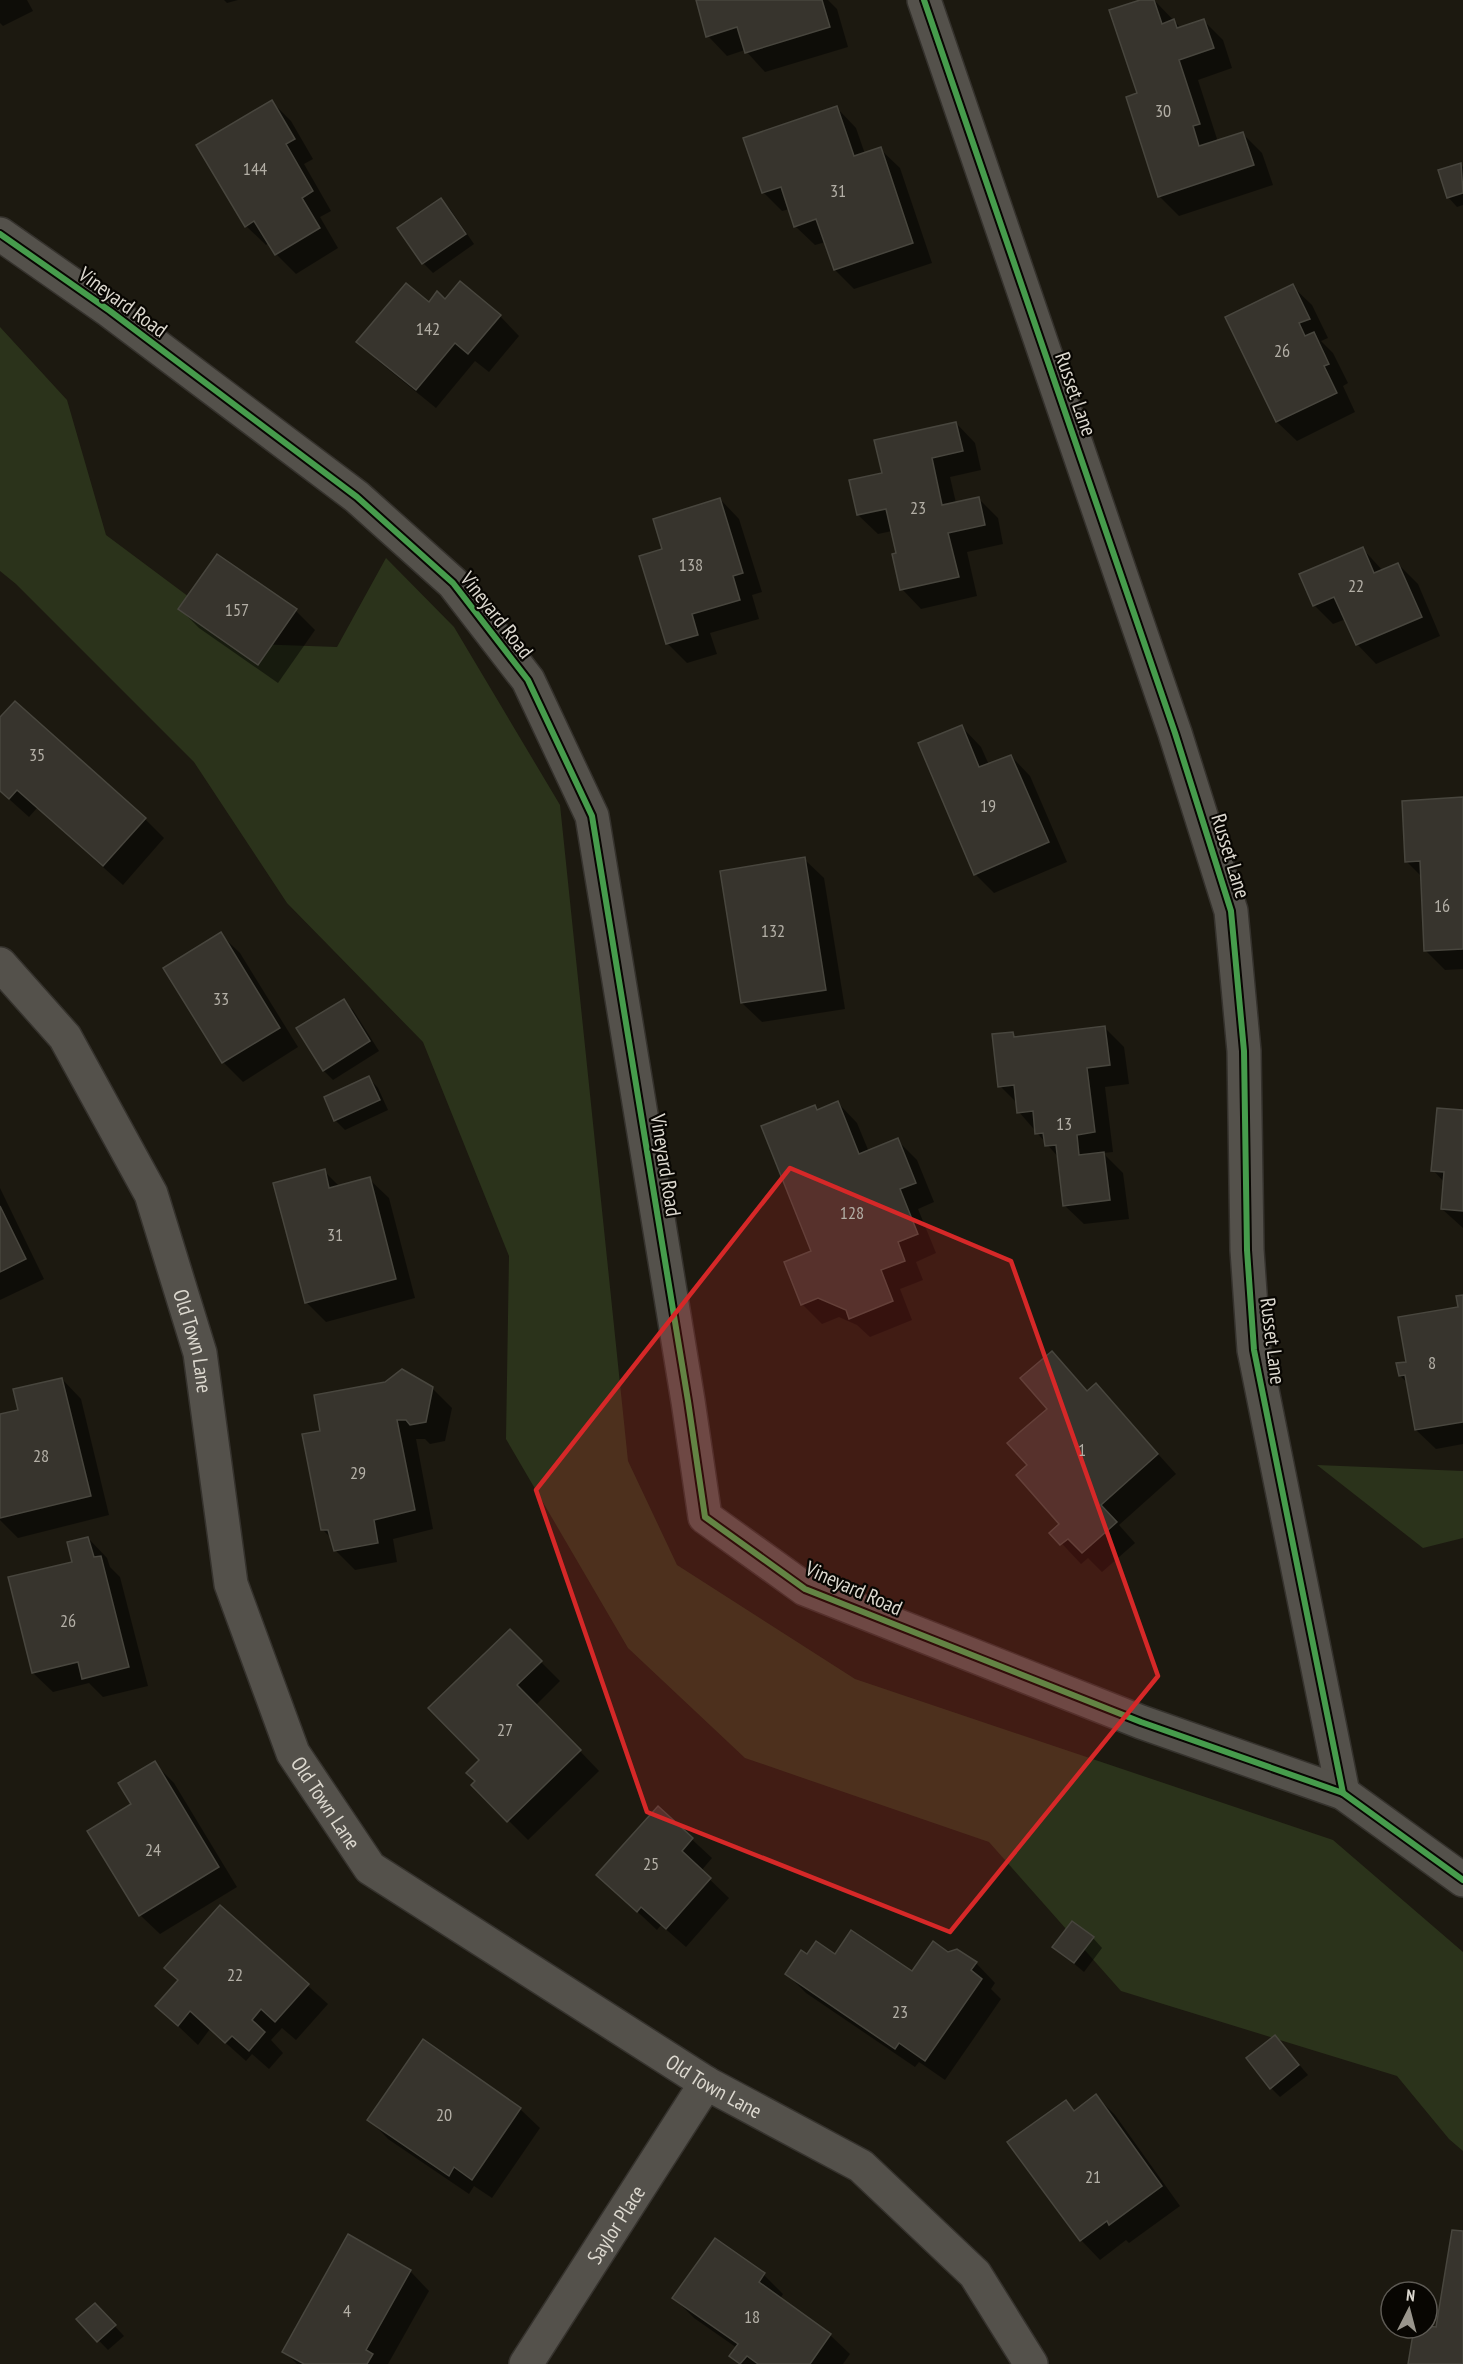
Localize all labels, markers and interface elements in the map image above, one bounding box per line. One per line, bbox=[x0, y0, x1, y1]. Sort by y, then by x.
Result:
house number: 30 bbox=[1155, 99, 1171, 122]
house number: 144 bbox=[243, 157, 267, 180]
house number: 31 bbox=[830, 179, 846, 202]
street label: Vineyard Road bbox=[72, 260, 173, 343]
house number: 142 bbox=[416, 317, 440, 340]
house number: 26 bbox=[1274, 339, 1290, 362]
street label: Russet Lane bbox=[1049, 348, 1103, 440]
house number: 23 bbox=[910, 496, 926, 519]
house number: 138 bbox=[679, 553, 703, 576]
street label: Vineyard Road bbox=[454, 565, 539, 664]
house number: 22 bbox=[1348, 574, 1364, 597]
house number: 157 bbox=[225, 598, 249, 621]
house number: 35 bbox=[29, 743, 45, 766]
house number: 19 bbox=[980, 794, 996, 817]
street label: Russet Lane bbox=[1205, 810, 1257, 902]
house number: 16 bbox=[1434, 894, 1450, 917]
house number: 132 bbox=[761, 919, 785, 942]
house number: 33 bbox=[213, 987, 229, 1010]
street label: Vineyard Road bbox=[644, 1111, 687, 1218]
house number: 13 bbox=[1056, 1112, 1072, 1135]
house number: 128 bbox=[840, 1201, 864, 1224]
house number: 31 bbox=[327, 1223, 343, 1246]
street label: Old Town Lane bbox=[168, 1286, 219, 1395]
street label: Russet Lane bbox=[1254, 1296, 1292, 1386]
house number: 8 bbox=[1428, 1351, 1436, 1374]
house number: 1 bbox=[1078, 1438, 1086, 1461]
house number: 28 bbox=[33, 1444, 49, 1467]
house number: 29 bbox=[350, 1461, 366, 1484]
street label: Vineyard Road bbox=[800, 1554, 907, 1621]
house number: 26 bbox=[60, 1609, 76, 1632]
house number: 27 bbox=[497, 1718, 513, 1741]
street label: Old Town Lane bbox=[285, 1751, 367, 1854]
house number: 24 bbox=[145, 1838, 161, 1861]
house number: 25 bbox=[643, 1852, 659, 1875]
house number: 22 bbox=[227, 1963, 243, 1986]
house number: 23 bbox=[892, 2000, 908, 2023]
street label: Old Town Lane bbox=[661, 2048, 767, 2124]
house number: 20 bbox=[436, 2103, 452, 2126]
house number: 21 bbox=[1085, 2165, 1101, 2188]
street label: Saylor Place bbox=[580, 2180, 651, 2269]
north arrow bbox=[1379, 2280, 1439, 2340]
text: N bbox=[1405, 2285, 1416, 2305]
house number: 4 bbox=[343, 2299, 351, 2322]
house number: 18 bbox=[744, 2305, 760, 2328]

